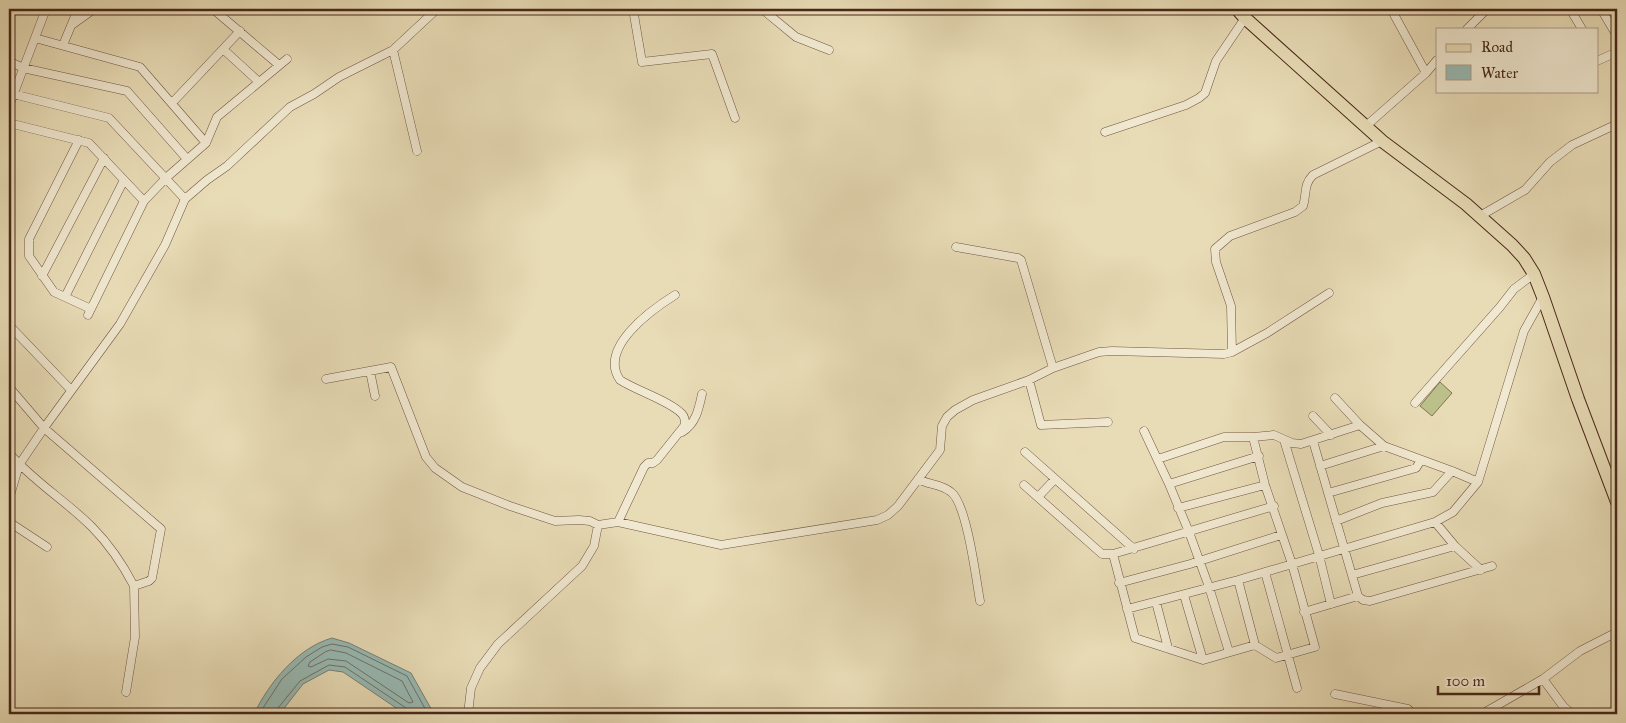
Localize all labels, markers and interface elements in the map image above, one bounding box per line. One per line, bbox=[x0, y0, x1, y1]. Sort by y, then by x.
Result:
legend bbox=[1436, 28, 1598, 92]
text: Road bbox=[1481, 38, 1513, 56]
text: Water bbox=[1481, 64, 1518, 82]
scale bar bbox=[1438, 663, 1540, 695]
text: 100 m bbox=[1446, 672, 1486, 690]

